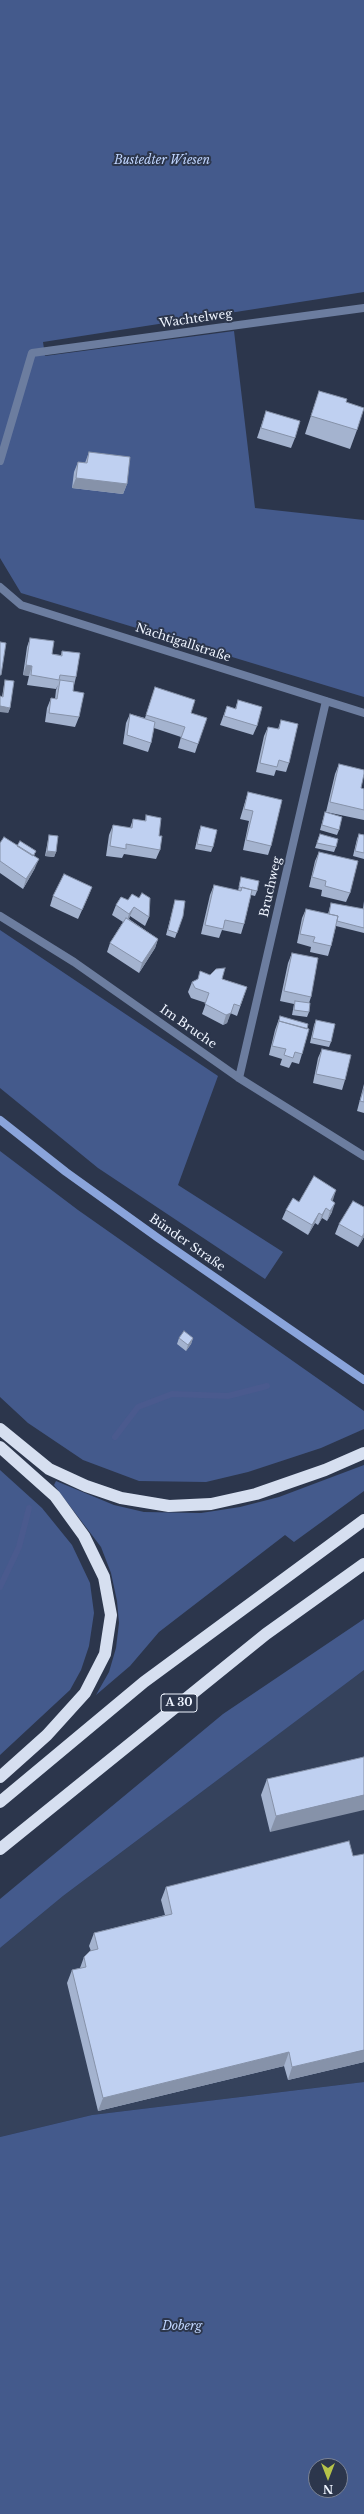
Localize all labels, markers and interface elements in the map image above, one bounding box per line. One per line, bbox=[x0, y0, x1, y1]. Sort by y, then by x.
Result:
park label: Bustedter Wiesen bbox=[114, 154, 210, 168]
street label: Wachtelweg bbox=[158, 307, 234, 331]
street label: Nachtigallstraße bbox=[134, 621, 232, 665]
street label: Bruchweg bbox=[257, 855, 285, 919]
street label: Im Bruche bbox=[157, 1002, 219, 1052]
street label: Bünder Straße bbox=[146, 1212, 228, 1274]
road number: A 30 bbox=[161, 1694, 197, 1712]
park label: Doberg bbox=[162, 2320, 202, 2334]
north arrow bbox=[308, 2458, 348, 2498]
text: N bbox=[323, 2482, 333, 2496]

